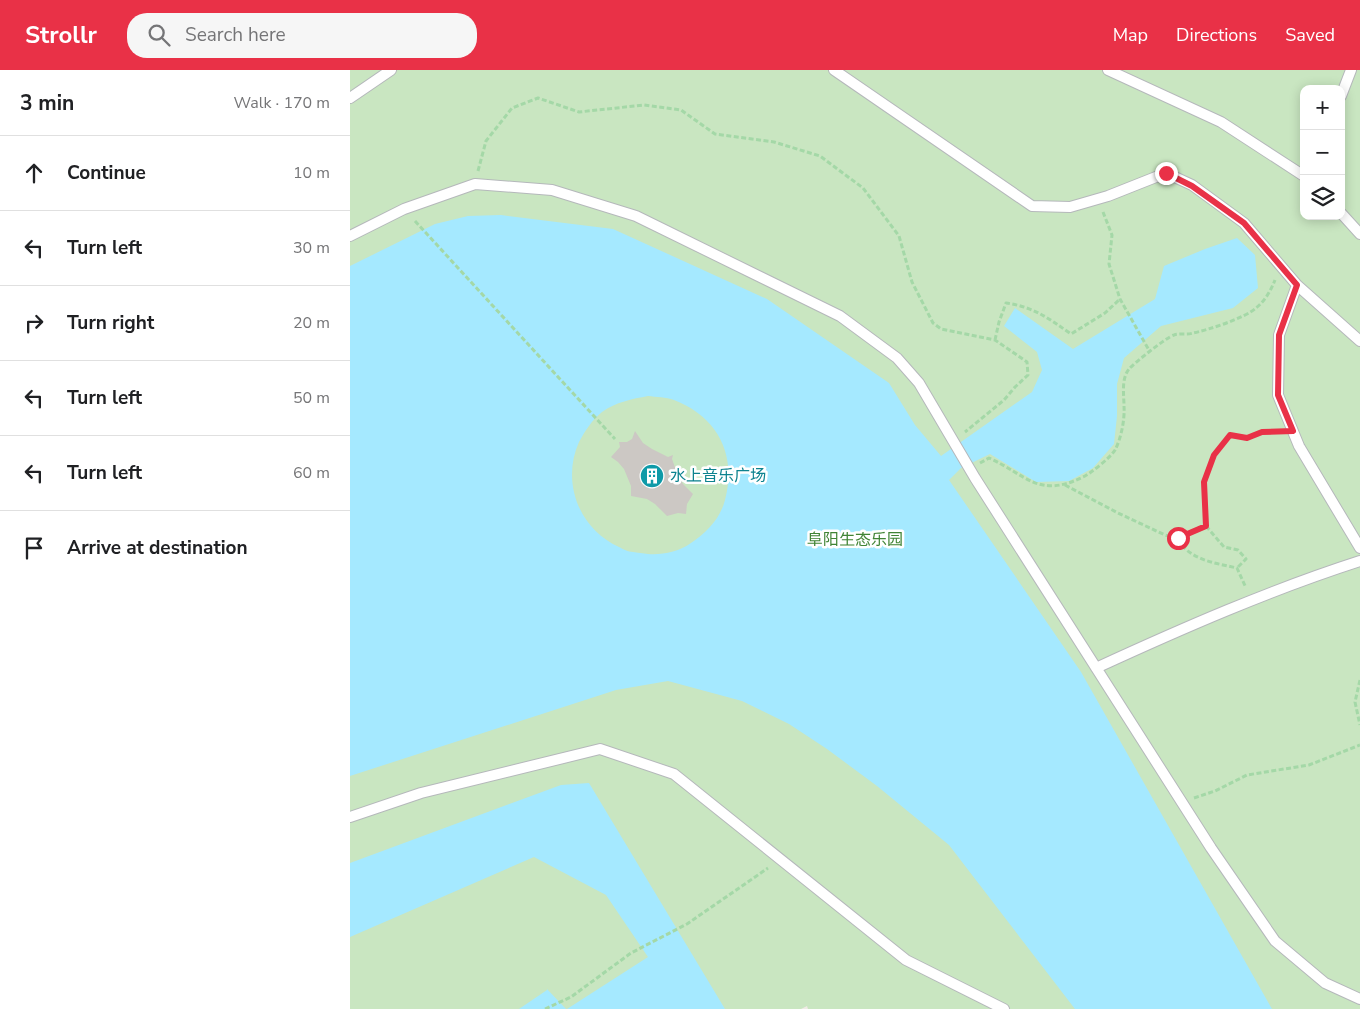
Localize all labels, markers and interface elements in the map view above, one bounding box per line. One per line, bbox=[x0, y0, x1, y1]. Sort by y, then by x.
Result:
search box bbox=[127, 13, 477, 58]
text: Strollr bbox=[25, 19, 97, 51]
icon: search bbox=[145, 21, 173, 49]
text: Search here bbox=[185, 22, 286, 48]
text: Map bbox=[1113, 23, 1148, 47]
text: Directions bbox=[1176, 23, 1257, 47]
text: Saved bbox=[1285, 23, 1335, 47]
map controls bbox=[1300, 85, 1345, 220]
button: + bbox=[1300, 85, 1345, 130]
text: 3 min bbox=[20, 89, 74, 117]
text: Walk · 170 m bbox=[234, 92, 330, 114]
button: − bbox=[1300, 130, 1345, 175]
icon: ahead bbox=[20, 159, 48, 187]
text: Continue bbox=[67, 160, 146, 186]
text: 10 m bbox=[293, 162, 330, 184]
route end bbox=[1155, 162, 1178, 185]
button: layers bbox=[1300, 175, 1345, 220]
icon: left bbox=[20, 234, 48, 262]
text: Turn left bbox=[67, 235, 142, 261]
text: 30 m bbox=[293, 237, 330, 259]
icon: right bbox=[20, 309, 48, 337]
text: Turn right bbox=[67, 310, 154, 336]
text: 20 m bbox=[293, 312, 330, 334]
icon: left bbox=[20, 384, 48, 412]
text: Turn left bbox=[67, 385, 142, 411]
text: 50 m bbox=[293, 387, 330, 409]
icon: left bbox=[20, 459, 48, 487]
text: Turn left bbox=[67, 460, 142, 486]
text: 60 m bbox=[293, 462, 330, 484]
building icon: 水上音乐广场 bbox=[639, 463, 665, 489]
place label: 水上音乐广场 bbox=[670, 465, 766, 487]
route start bbox=[1167, 527, 1190, 550]
park label: 阜阳生态乐园 bbox=[807, 529, 903, 551]
icon: arrive bbox=[20, 534, 48, 562]
text: Arrive at destination bbox=[67, 535, 248, 561]

